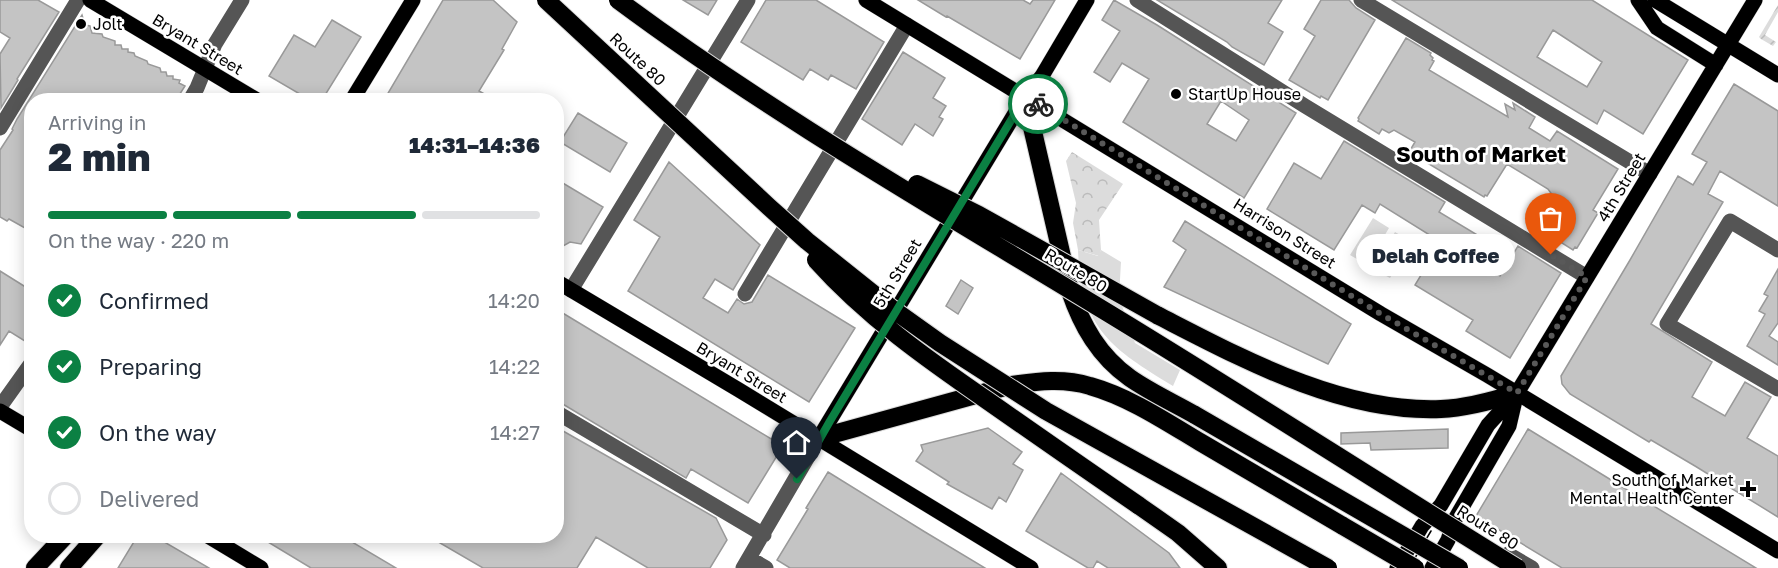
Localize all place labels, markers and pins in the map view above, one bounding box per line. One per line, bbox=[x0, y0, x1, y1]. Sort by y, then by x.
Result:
place label: Jolt bbox=[93, 14, 123, 34]
marker: Jolt bbox=[74, 17, 88, 31]
place label: StartUp House bbox=[1188, 84, 1301, 104]
marker: StartUp House bbox=[1169, 87, 1183, 101]
pin bbox=[1525, 193, 1576, 255]
callout: Delah Coffee bbox=[1356, 234, 1515, 276]
pin bbox=[771, 417, 822, 479]
place label: South of Market Mental Health Center bbox=[1569, 470, 1734, 508]
marker: South of Market Mental Health Center bbox=[1739, 480, 1757, 498]

